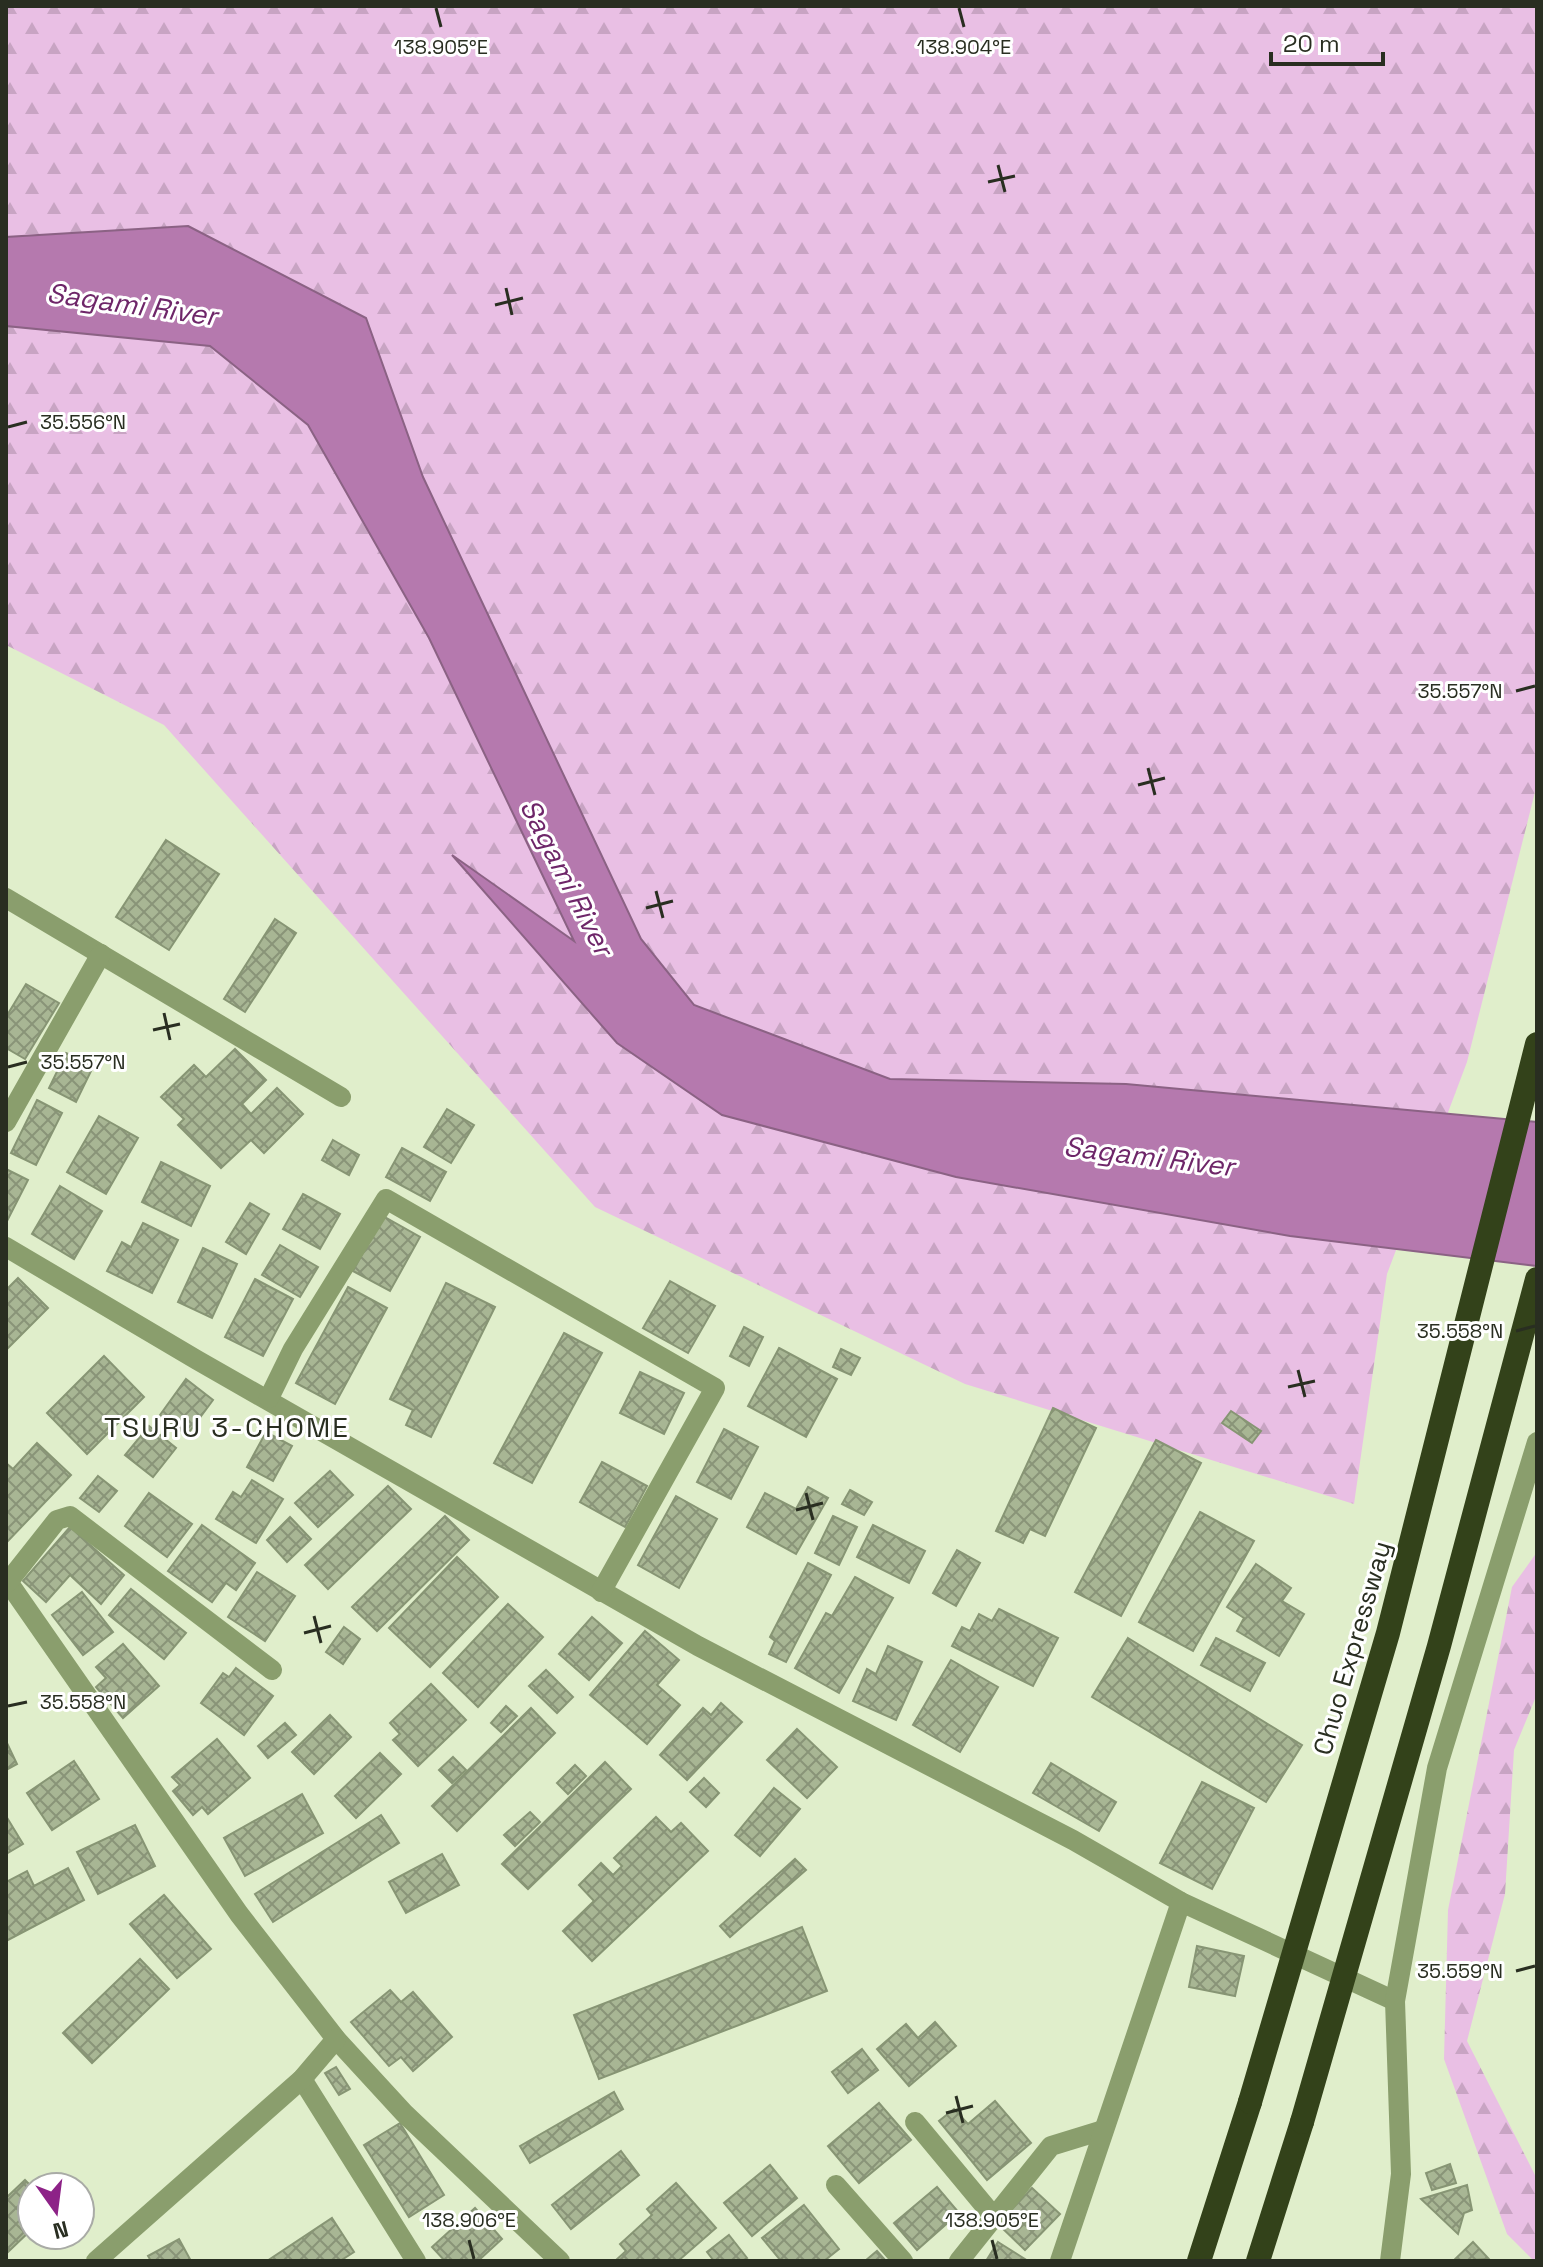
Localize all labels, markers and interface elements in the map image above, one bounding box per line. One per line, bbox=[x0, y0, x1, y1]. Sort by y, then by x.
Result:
scale bar bbox=[1271, 16, 1383, 66]
text: 20 m bbox=[1283, 28, 1340, 59]
text: 138.905°E bbox=[394, 34, 488, 60]
text: 138.904°E bbox=[917, 34, 1011, 60]
water label: Sagami River bbox=[45, 274, 223, 334]
text: 35.556°N bbox=[40, 409, 126, 435]
text: 35.557°N bbox=[1417, 678, 1503, 704]
water label: Sagami River bbox=[512, 793, 623, 965]
text: 35.557°N bbox=[40, 1049, 126, 1075]
water label: Sagami River bbox=[1062, 1128, 1240, 1185]
text: 35.558°N bbox=[1417, 1318, 1503, 1344]
district label: TSURU 3-CHOME bbox=[104, 1409, 350, 1445]
street label: Chuo Expressway bbox=[1305, 1537, 1399, 1759]
text: 35.558°N bbox=[40, 1689, 126, 1715]
text: 35.559°N bbox=[1417, 1958, 1503, 1984]
north arrow bbox=[16, 2171, 96, 2251]
text: 138.906°E bbox=[422, 2207, 516, 2233]
text: 138.905°E bbox=[945, 2207, 1039, 2233]
text: N bbox=[50, 2215, 71, 2246]

